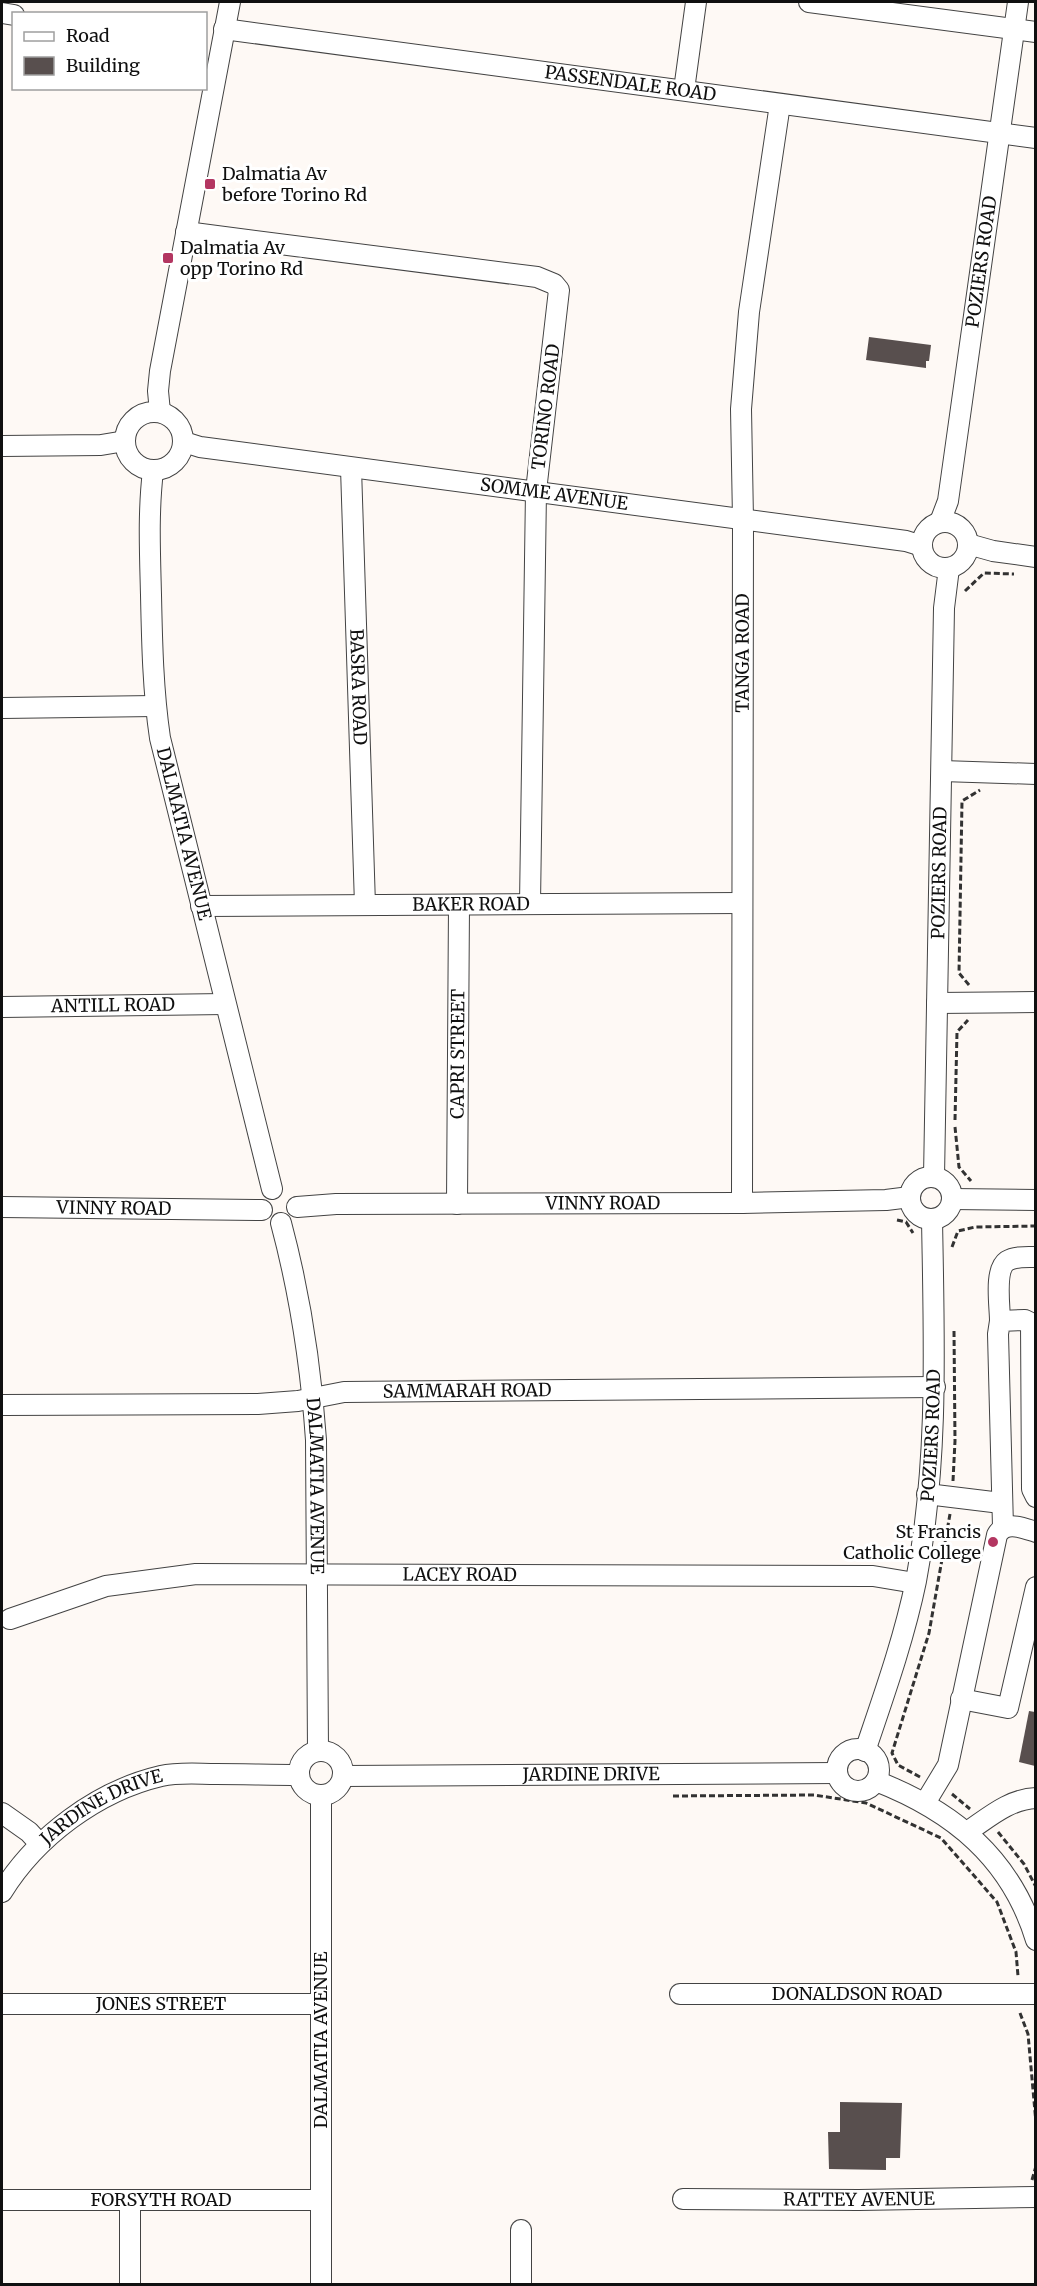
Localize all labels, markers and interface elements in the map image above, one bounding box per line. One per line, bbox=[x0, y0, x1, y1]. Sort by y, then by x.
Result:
legend bbox=[12, 12, 207, 90]
text: Road bbox=[66, 24, 110, 47]
text: Building bbox=[66, 54, 140, 77]
street label: PASSENDALE ROAD bbox=[543, 60, 718, 106]
place label: Dalmatia Av before Torino Rd bbox=[221, 162, 367, 206]
marker: Dalmatia Av before Torino Rd bbox=[203, 177, 217, 191]
street label: POZIERS ROAD bbox=[960, 194, 1002, 329]
place label: Dalmatia Av opp Torino Rd bbox=[180, 236, 303, 280]
marker: Dalmatia Av opp Torino Rd bbox=[161, 251, 175, 265]
street label: TORINO ROAD bbox=[526, 343, 565, 471]
street label: SOMME AVENUE bbox=[479, 472, 630, 515]
street label: TANGA ROAD bbox=[731, 593, 754, 713]
street label: BASRA ROAD bbox=[345, 628, 372, 745]
street label: DALMATIA AVENUE bbox=[152, 745, 217, 923]
street label: POZIERS ROAD bbox=[926, 806, 952, 940]
street label: BAKER ROAD bbox=[412, 892, 530, 916]
street label: CAPRI STREET bbox=[446, 988, 469, 1119]
street label: ANTILL ROAD bbox=[50, 993, 175, 1017]
street label: VINNY ROAD bbox=[545, 1191, 660, 1214]
street label: VINNY ROAD bbox=[56, 1196, 171, 1220]
street label: POZIERS ROAD bbox=[915, 1369, 945, 1503]
street label: SAMMARAH ROAD bbox=[382, 1378, 552, 1403]
street label: DALMATIA AVENUE bbox=[301, 1396, 329, 1575]
place label: St Francis Catholic College bbox=[843, 1520, 981, 1564]
marker: St Francis Catholic College bbox=[986, 1535, 1000, 1549]
street label: LACEY ROAD bbox=[403, 1563, 517, 1586]
street label: JARDINE DRIVE bbox=[521, 1762, 660, 1786]
street label: JARDINE DRIVE bbox=[34, 1764, 165, 1850]
street label: DALMATIA AVENUE bbox=[309, 1951, 332, 2129]
street label: DONALDSON ROAD bbox=[772, 1982, 942, 2005]
street label: JONES STREET bbox=[95, 1992, 227, 2015]
street label: RATTEY AVENUE bbox=[783, 2187, 936, 2211]
street label: FORSYTH ROAD bbox=[90, 2188, 232, 2211]

